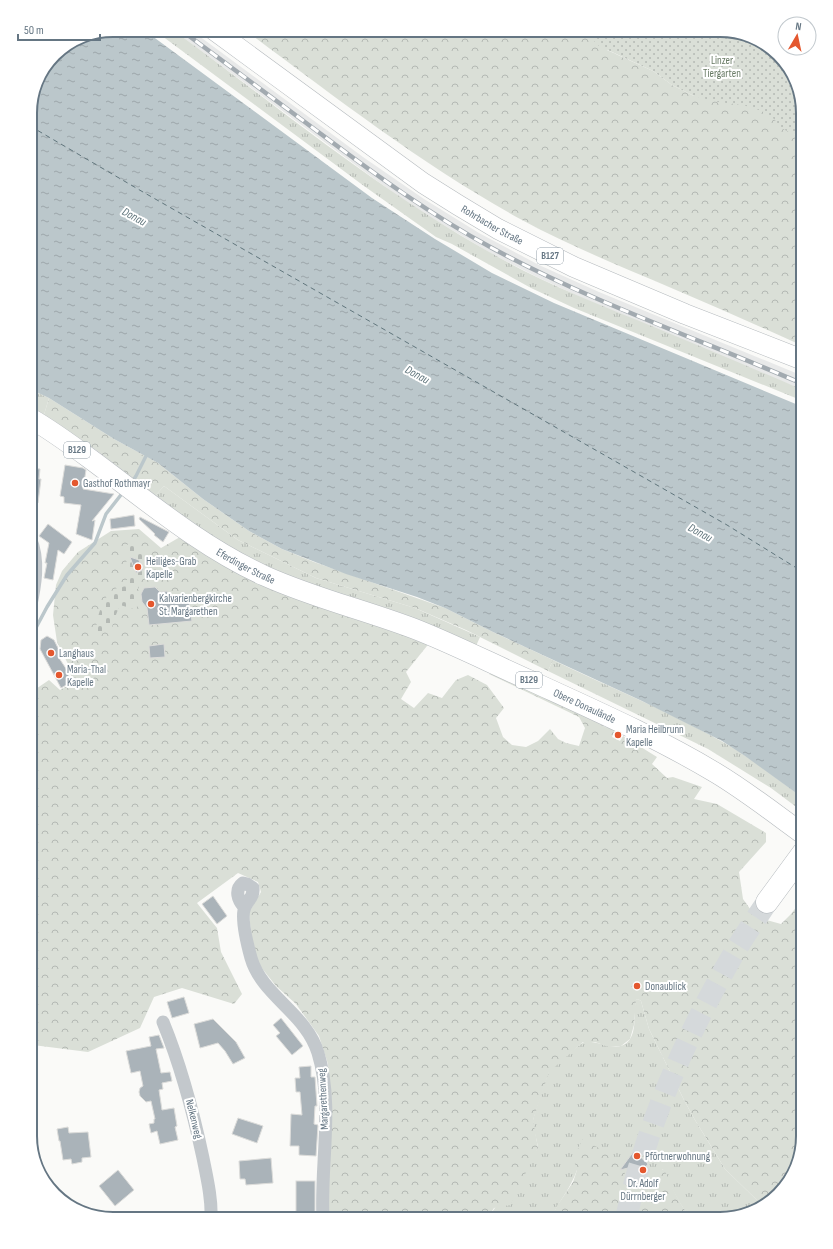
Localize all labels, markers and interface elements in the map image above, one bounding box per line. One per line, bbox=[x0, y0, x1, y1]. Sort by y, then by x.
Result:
scale bar bbox=[18, 16, 100, 42]
north arrow bbox=[777, 16, 817, 56]
text: N bbox=[795, 20, 803, 34]
text: 50 m bbox=[24, 23, 44, 38]
park label: Linzer Tiergarten bbox=[703, 54, 741, 80]
street label: Rohrbacher Straße bbox=[459, 202, 526, 247]
water label: Donau bbox=[119, 204, 149, 230]
road number: B127 bbox=[537, 248, 563, 264]
water label: Donau bbox=[402, 362, 432, 388]
road number: B129 bbox=[64, 442, 90, 458]
place label: Gasthof Rothmayr bbox=[83, 477, 150, 490]
marker: Gasthof Rothmayr bbox=[70, 478, 80, 488]
water label: Donau bbox=[685, 520, 715, 546]
street label: Eferdinger Straße bbox=[214, 545, 277, 586]
place label: Heiliges-Grab Kapelle bbox=[146, 555, 197, 581]
marker: Heiliges-Grab Kapelle bbox=[133, 562, 143, 572]
place label: Kalvarienbergkirche St. Margarethen bbox=[159, 592, 232, 618]
marker: Kalvarienbergkirche St. Margarethen bbox=[146, 599, 156, 609]
place label: Langhaus bbox=[59, 647, 94, 660]
marker: Langhaus bbox=[46, 648, 56, 658]
place label: Maria-Thal Kapelle bbox=[67, 663, 106, 689]
marker: Maria-Thal Kapelle bbox=[54, 670, 64, 680]
road number: B129 bbox=[516, 672, 542, 688]
street label: Obere Donaulände bbox=[551, 686, 618, 726]
place label: Maria Heilbrunn Kapelle bbox=[626, 723, 684, 749]
marker: Maria Heilbrunn Kapelle bbox=[613, 730, 623, 740]
place label: Donaublick bbox=[645, 980, 687, 993]
marker: Donaublick bbox=[632, 981, 642, 991]
street label: Margarethenweg bbox=[315, 1067, 331, 1130]
street label: Nelkenweg bbox=[183, 1098, 205, 1141]
place label: Pförtnerwohnung bbox=[645, 1150, 711, 1163]
marker: Pförtnerwohnung bbox=[632, 1151, 642, 1161]
marker: Dr. Adolf Dürrnberger bbox=[638, 1165, 648, 1175]
place label: Dr. Adolf Dürrnberger bbox=[621, 1177, 665, 1203]

